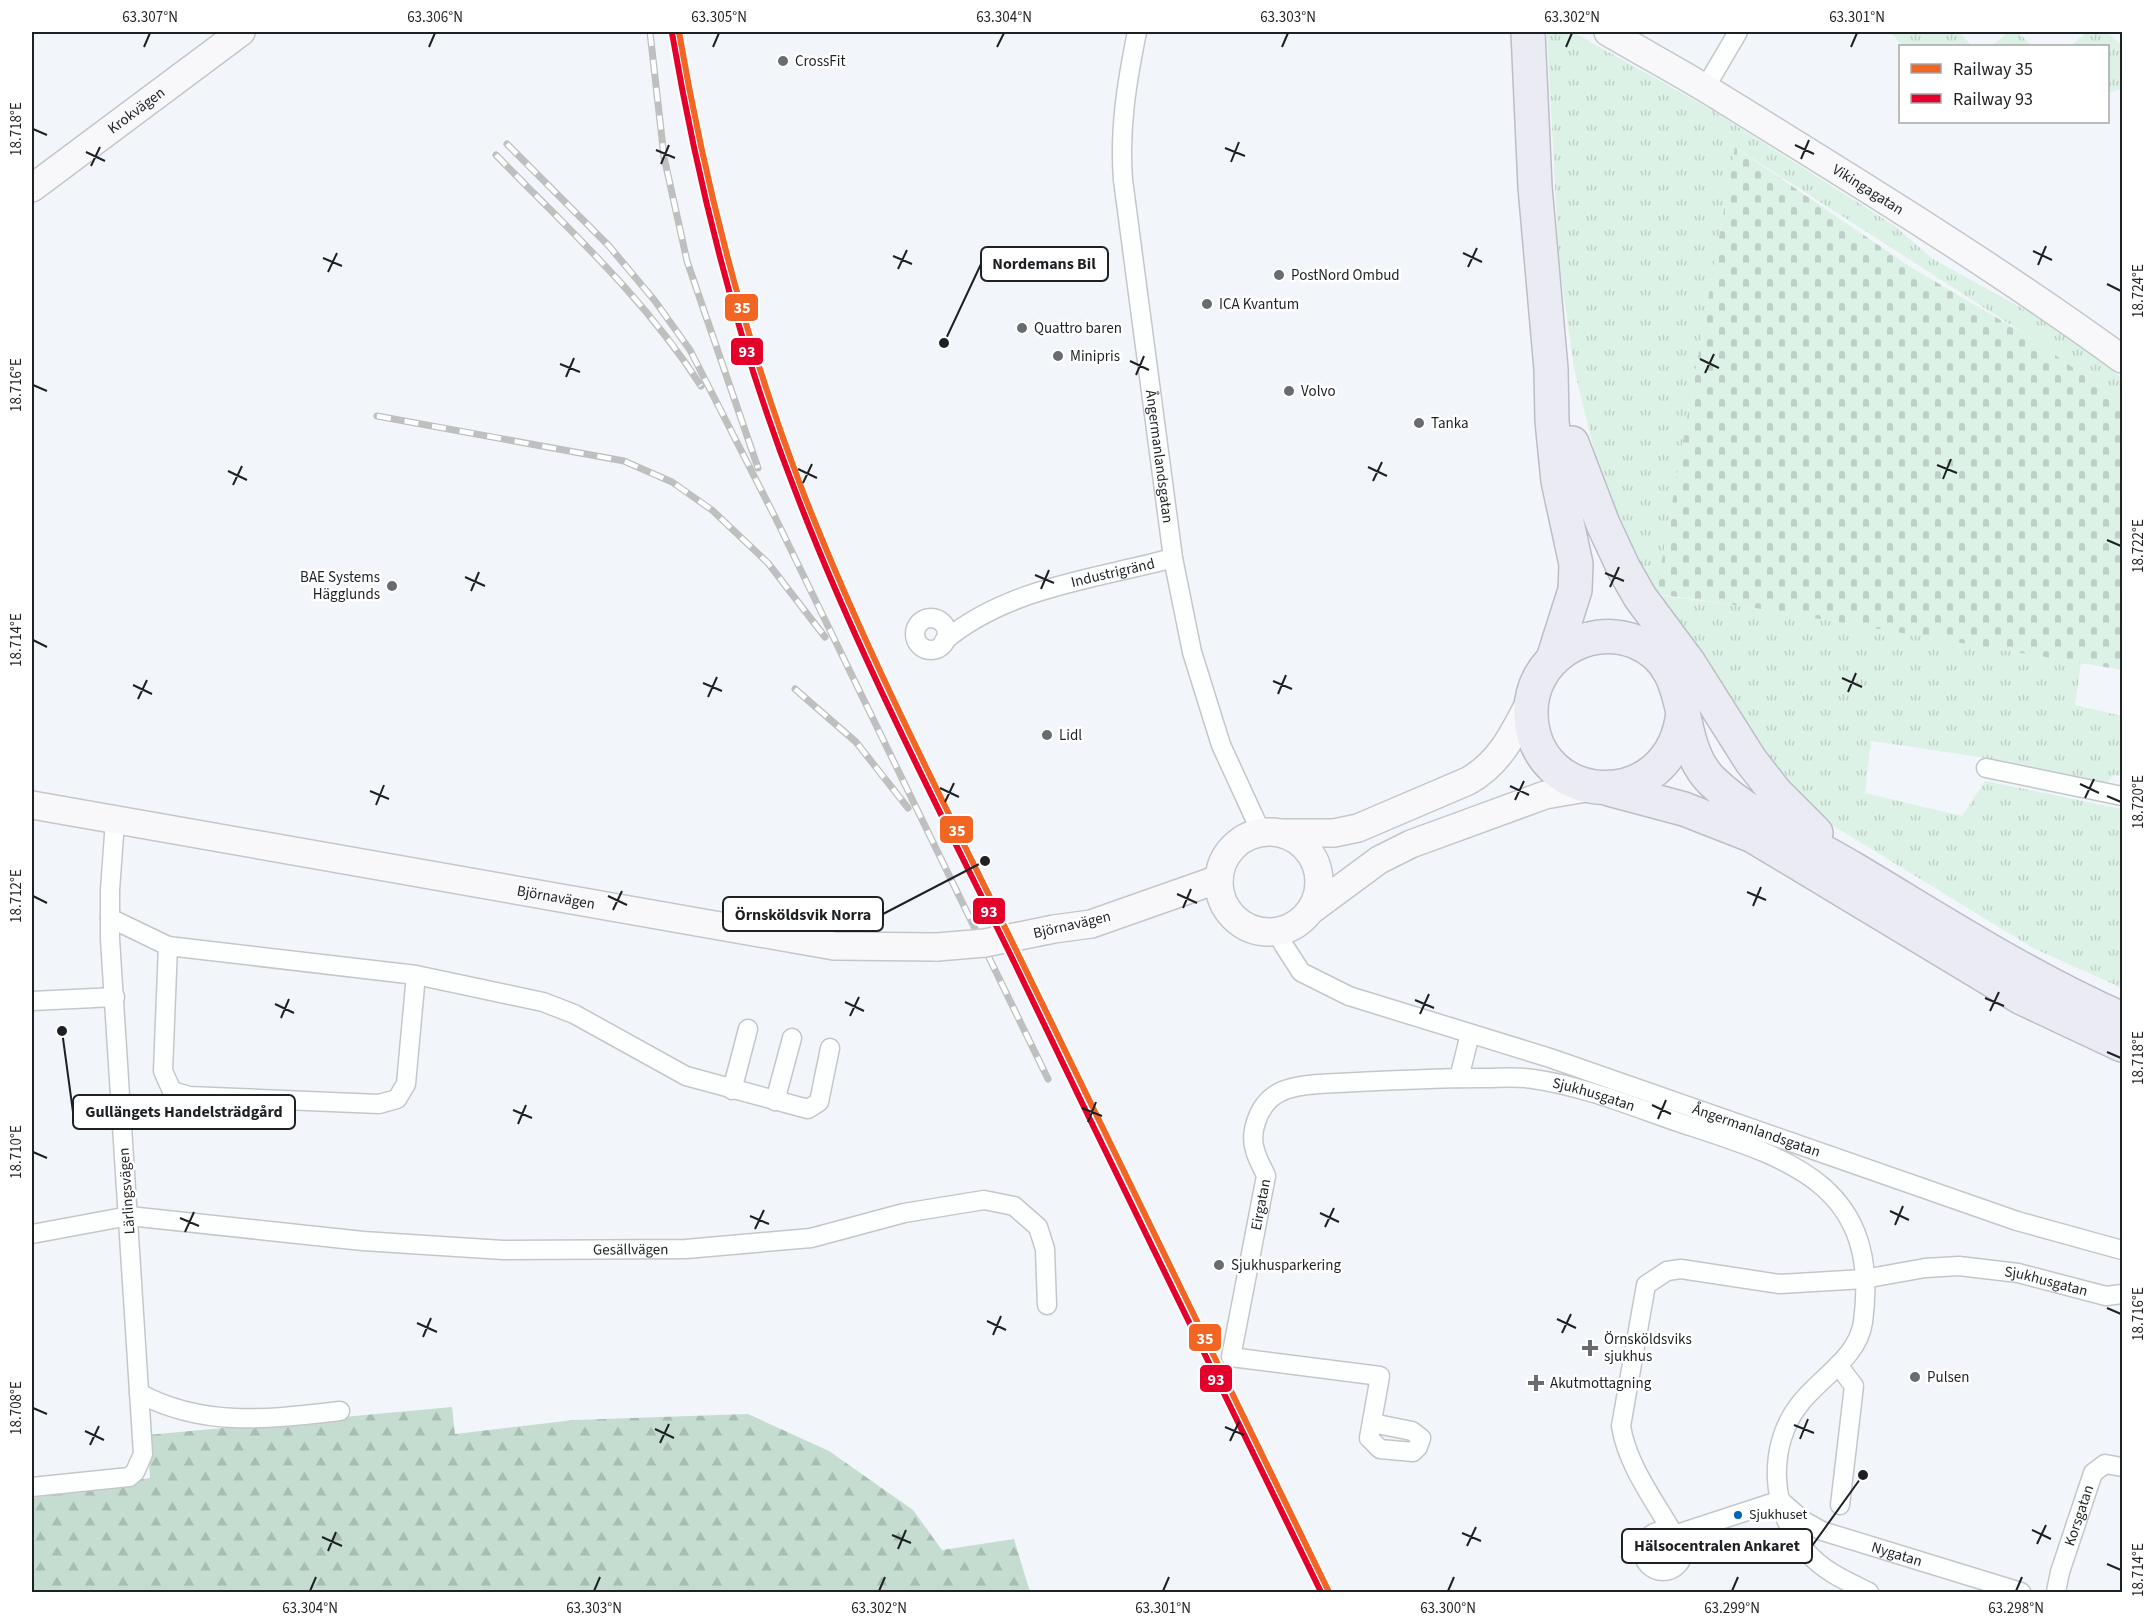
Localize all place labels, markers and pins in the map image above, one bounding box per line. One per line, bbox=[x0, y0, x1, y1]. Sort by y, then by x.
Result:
place label: CrossFit bbox=[795, 51, 845, 72]
marker: CrossFit bbox=[776, 54, 790, 68]
callout: Nordemans Bil bbox=[981, 247, 1108, 281]
place label: PostNord Ombud bbox=[1291, 265, 1400, 286]
marker: PostNord Ombud bbox=[1272, 268, 1286, 282]
place label: ICA Kvantum bbox=[1219, 294, 1299, 315]
marker: ICA Kvantum bbox=[1200, 297, 1214, 311]
place label: Quattro baren bbox=[1034, 318, 1122, 339]
marker: Quattro baren bbox=[1015, 321, 1029, 335]
place label: Minipris bbox=[1070, 346, 1120, 367]
marker: Minipris bbox=[1051, 349, 1065, 363]
place label: Volvo bbox=[1301, 381, 1336, 402]
marker: Volvo bbox=[1282, 384, 1296, 398]
place label: Tanka bbox=[1431, 413, 1469, 434]
marker: Tanka bbox=[1412, 416, 1426, 430]
place label: BAE Systems Hägglunds bbox=[300, 567, 380, 605]
marker: BAE Systems Hägglunds bbox=[385, 579, 399, 593]
place label: Lidl bbox=[1059, 725, 1082, 746]
marker: Lidl bbox=[1040, 728, 1054, 742]
callout: Örnsköldsvik Norra bbox=[723, 897, 883, 931]
callout: Gullängets Handelsträdgård bbox=[73, 1095, 295, 1129]
place label: Sjukhusparkering bbox=[1231, 1255, 1341, 1276]
marker: Sjukhusparkering bbox=[1212, 1258, 1226, 1272]
place label: Örnsköldsviks sjukhus bbox=[1604, 1329, 1692, 1367]
marker: Örnsköldsviks sjukhus bbox=[1581, 1339, 1599, 1357]
place label: Pulsen bbox=[1927, 1367, 1969, 1388]
marker: Pulsen bbox=[1908, 1370, 1922, 1384]
place label: Akutmottagning bbox=[1550, 1373, 1652, 1394]
marker: Akutmottagning bbox=[1527, 1374, 1545, 1392]
place label: Sjukhuset bbox=[1749, 1505, 1807, 1525]
marker: Sjukhuset bbox=[1732, 1509, 1744, 1521]
callout: Hälsocentralen Ankaret bbox=[1622, 1529, 1812, 1563]

